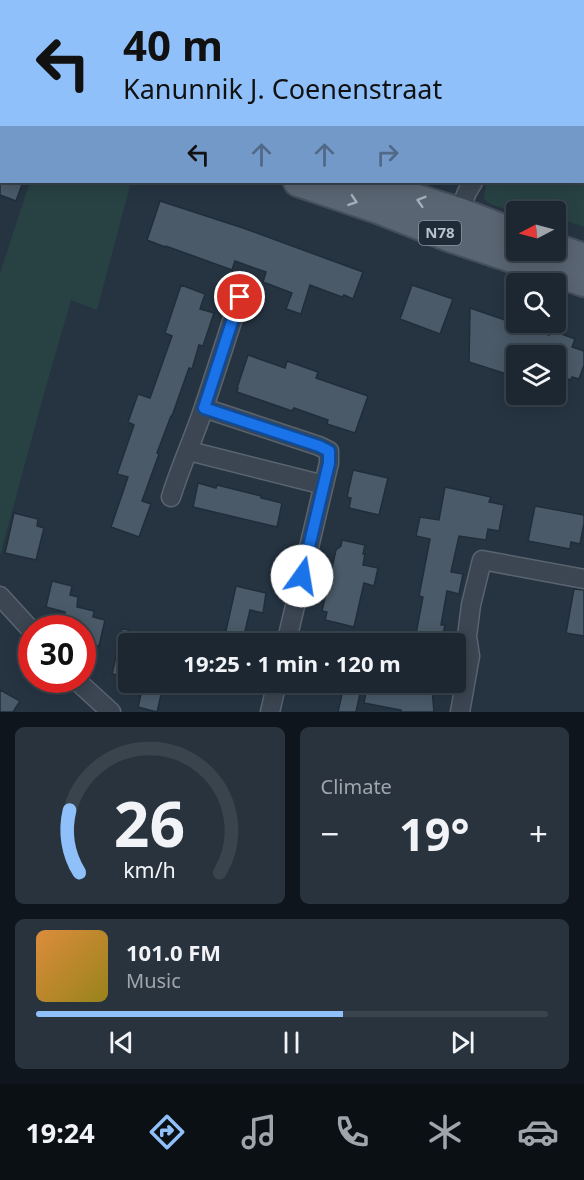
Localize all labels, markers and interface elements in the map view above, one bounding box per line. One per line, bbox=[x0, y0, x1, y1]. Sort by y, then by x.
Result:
text: 40 m bbox=[123, 16, 223, 73]
icon: left bbox=[24, 24, 102, 102]
text: Kanunnik J. Coenenstraat bbox=[123, 70, 442, 107]
icon: left bbox=[182, 138, 215, 171]
icon: ahead bbox=[245, 138, 278, 171]
icon: ahead bbox=[308, 138, 341, 171]
icon: right bbox=[371, 138, 404, 171]
one-way arrow bbox=[347, 193, 358, 206]
one-way arrow bbox=[416, 196, 427, 208]
north arrow bbox=[506, 201, 566, 261]
map controls bbox=[506, 201, 566, 405]
road number: N78 bbox=[419, 221, 461, 245]
pin bbox=[214, 271, 265, 322]
button: search bbox=[506, 273, 566, 333]
icon: arrive bbox=[223, 280, 256, 313]
button: layers bbox=[506, 345, 566, 405]
position arrow bbox=[270, 544, 334, 608]
speed limit sign: 30 bbox=[18, 615, 96, 693]
text: 19:25 · 1 min · 120 m bbox=[183, 648, 401, 678]
text: Climate bbox=[321, 773, 392, 800]
text: 26 bbox=[114, 780, 185, 865]
text: 19° bbox=[399, 803, 470, 864]
text: − bbox=[321, 811, 339, 856]
text: + bbox=[529, 811, 548, 856]
text: km/h bbox=[123, 855, 176, 884]
text: 101.0 FM bbox=[126, 937, 221, 967]
text: Music bbox=[126, 967, 181, 994]
icon: previous bbox=[105, 1026, 138, 1059]
icon: pause bbox=[275, 1026, 308, 1059]
icon: next bbox=[446, 1026, 479, 1059]
icon: directions bbox=[146, 1111, 188, 1153]
icon: music bbox=[238, 1111, 280, 1153]
icon: phone bbox=[331, 1111, 373, 1153]
icon: climate bbox=[424, 1111, 466, 1153]
icon: car bbox=[517, 1111, 559, 1153]
text: 19:24 bbox=[25, 1114, 95, 1151]

